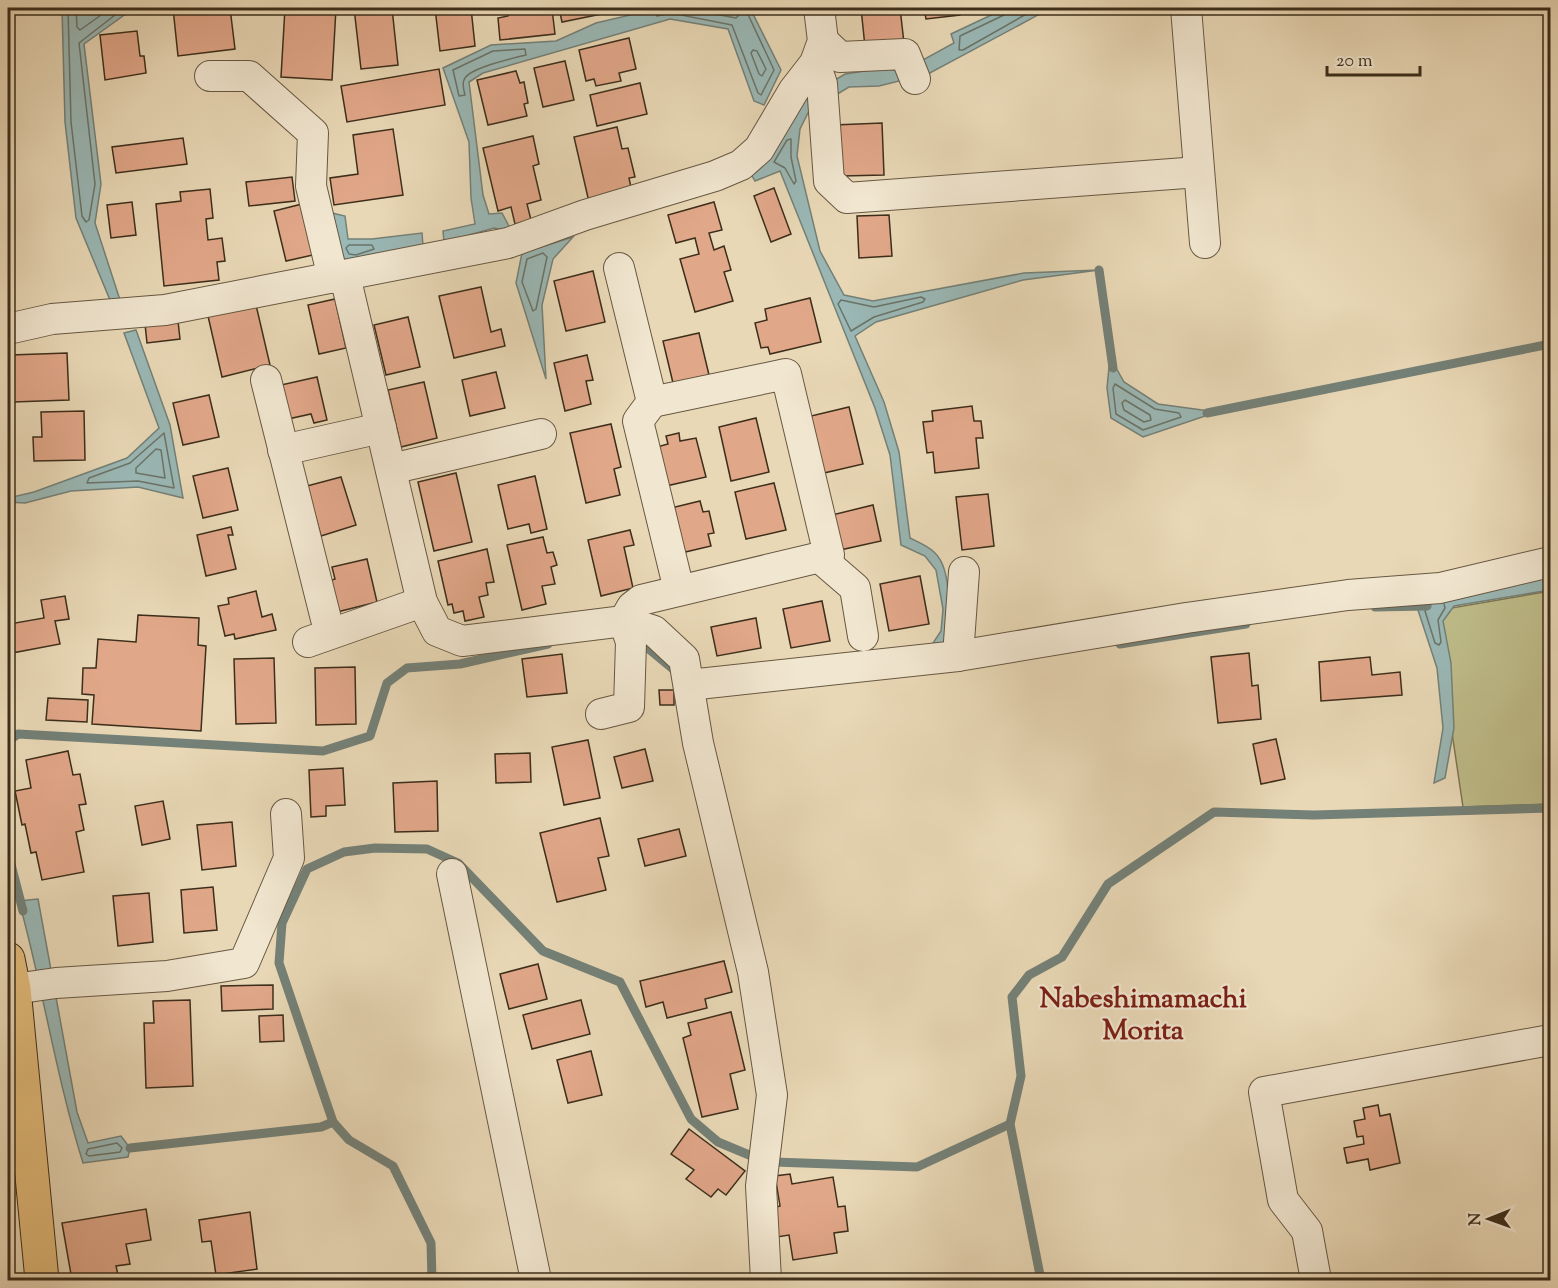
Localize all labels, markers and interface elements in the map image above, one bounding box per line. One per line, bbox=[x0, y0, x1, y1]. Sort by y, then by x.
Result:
scale bar bbox=[1327, 39, 1420, 77]
text: 20 m bbox=[1336, 49, 1373, 75]
district label: Nabeshimamachi Morita bbox=[1039, 980, 1247, 1052]
north arrow bbox=[1459, 1189, 1519, 1249]
text: N bbox=[1465, 1212, 1488, 1226]

